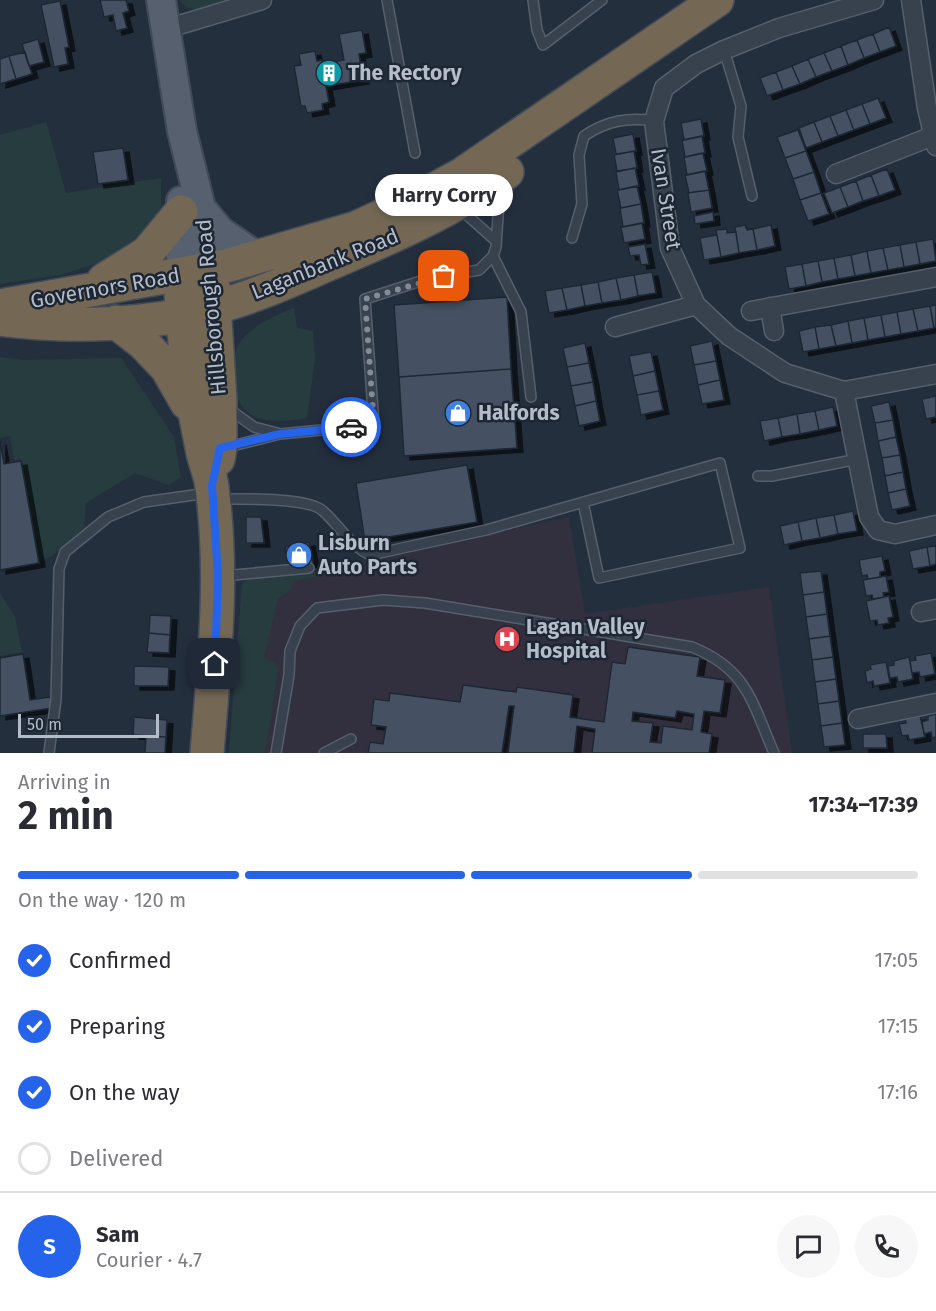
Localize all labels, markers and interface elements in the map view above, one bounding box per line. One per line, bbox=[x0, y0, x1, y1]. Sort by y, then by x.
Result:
building icon: The Rectory bbox=[314, 58, 344, 88]
place label: The Rectory bbox=[348, 60, 462, 86]
street label: Ivan Street bbox=[645, 146, 687, 252]
callout: Harry Corry bbox=[375, 174, 513, 216]
text: Harry Corry bbox=[392, 183, 496, 207]
street label: Hillsborough Road bbox=[190, 218, 232, 396]
street label: Laganbank Road bbox=[248, 223, 402, 305]
pin bbox=[418, 250, 469, 301]
icon: bag bbox=[427, 259, 460, 292]
street label: Governors Road bbox=[28, 262, 182, 314]
courier bbox=[321, 397, 381, 457]
shop icon: Halfords bbox=[443, 398, 473, 428]
place label: Halfords bbox=[478, 400, 560, 426]
icon: car bbox=[335, 411, 368, 444]
place label: Lisburn Auto Parts bbox=[317, 530, 417, 580]
shop icon: Lisburn Auto Parts bbox=[284, 540, 314, 570]
place label: Lagan Valley Hospital bbox=[526, 614, 645, 664]
hospital icon: Lagan Valley Hospital bbox=[492, 624, 522, 654]
pin bbox=[189, 638, 240, 689]
icon: home bbox=[198, 647, 231, 680]
scale bar bbox=[18, 711, 159, 738]
text: 50 m bbox=[27, 715, 62, 734]
text: Arriving in bbox=[18, 770, 111, 794]
text: 17:34–17:39 bbox=[808, 791, 918, 818]
text: 2 min bbox=[18, 793, 114, 839]
text: On the way · 120 m bbox=[18, 888, 186, 912]
icon: check bbox=[18, 944, 51, 977]
text: Confirmed bbox=[69, 947, 172, 974]
text: 17:05 bbox=[874, 948, 918, 972]
icon: check bbox=[18, 1010, 51, 1043]
text: Preparing bbox=[69, 1013, 165, 1040]
text: 17:15 bbox=[878, 1014, 918, 1038]
icon: check bbox=[18, 1076, 51, 1109]
text: On the way bbox=[69, 1079, 180, 1106]
text: 17:16 bbox=[877, 1080, 918, 1104]
text: Delivered bbox=[69, 1145, 164, 1172]
button: chat bbox=[777, 1215, 840, 1278]
button: phone bbox=[855, 1215, 918, 1278]
text: Sam bbox=[96, 1221, 139, 1248]
text: S bbox=[43, 1233, 56, 1260]
text: Courier · 4.7 bbox=[96, 1248, 202, 1272]

